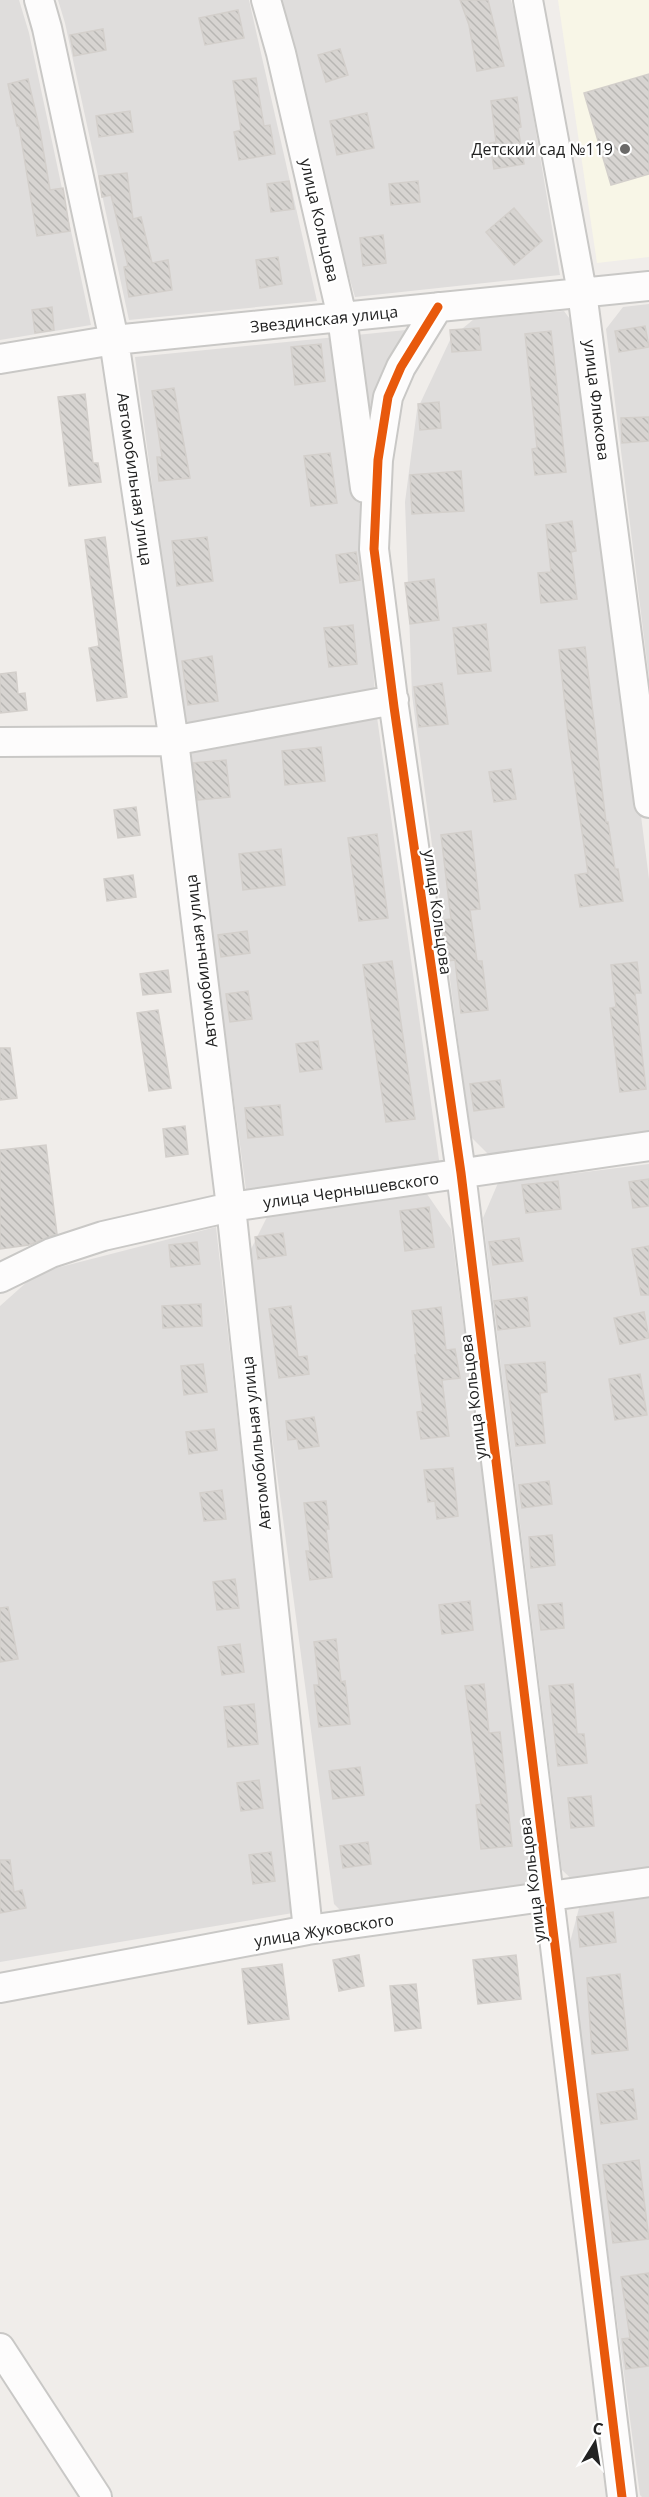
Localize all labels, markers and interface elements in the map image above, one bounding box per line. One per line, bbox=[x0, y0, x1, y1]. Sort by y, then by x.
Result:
place label: Детский сад №119 bbox=[471, 138, 613, 160]
marker: Детский сад №119 bbox=[618, 142, 632, 156]
street label: улица Кольцова bbox=[295, 156, 345, 284]
street label: Звездинская улица bbox=[249, 300, 399, 338]
street label: улица Флюкова bbox=[579, 338, 615, 462]
street label: Автомобильная улица bbox=[112, 391, 158, 567]
street label: улица Кольцова bbox=[418, 848, 458, 976]
street label: Автомобильная улица bbox=[179, 873, 223, 1049]
street label: улица Чернышевского bbox=[262, 1167, 440, 1213]
street label: улица Кольцова bbox=[454, 1333, 492, 1461]
street label: Автомобильная улица bbox=[236, 1355, 276, 1531]
street label: улица Кольцова bbox=[513, 1816, 551, 1944]
street label: улица Жуковского bbox=[253, 1908, 395, 1952]
north arrow bbox=[565, 2413, 625, 2473]
text: С bbox=[591, 2417, 605, 2440]

